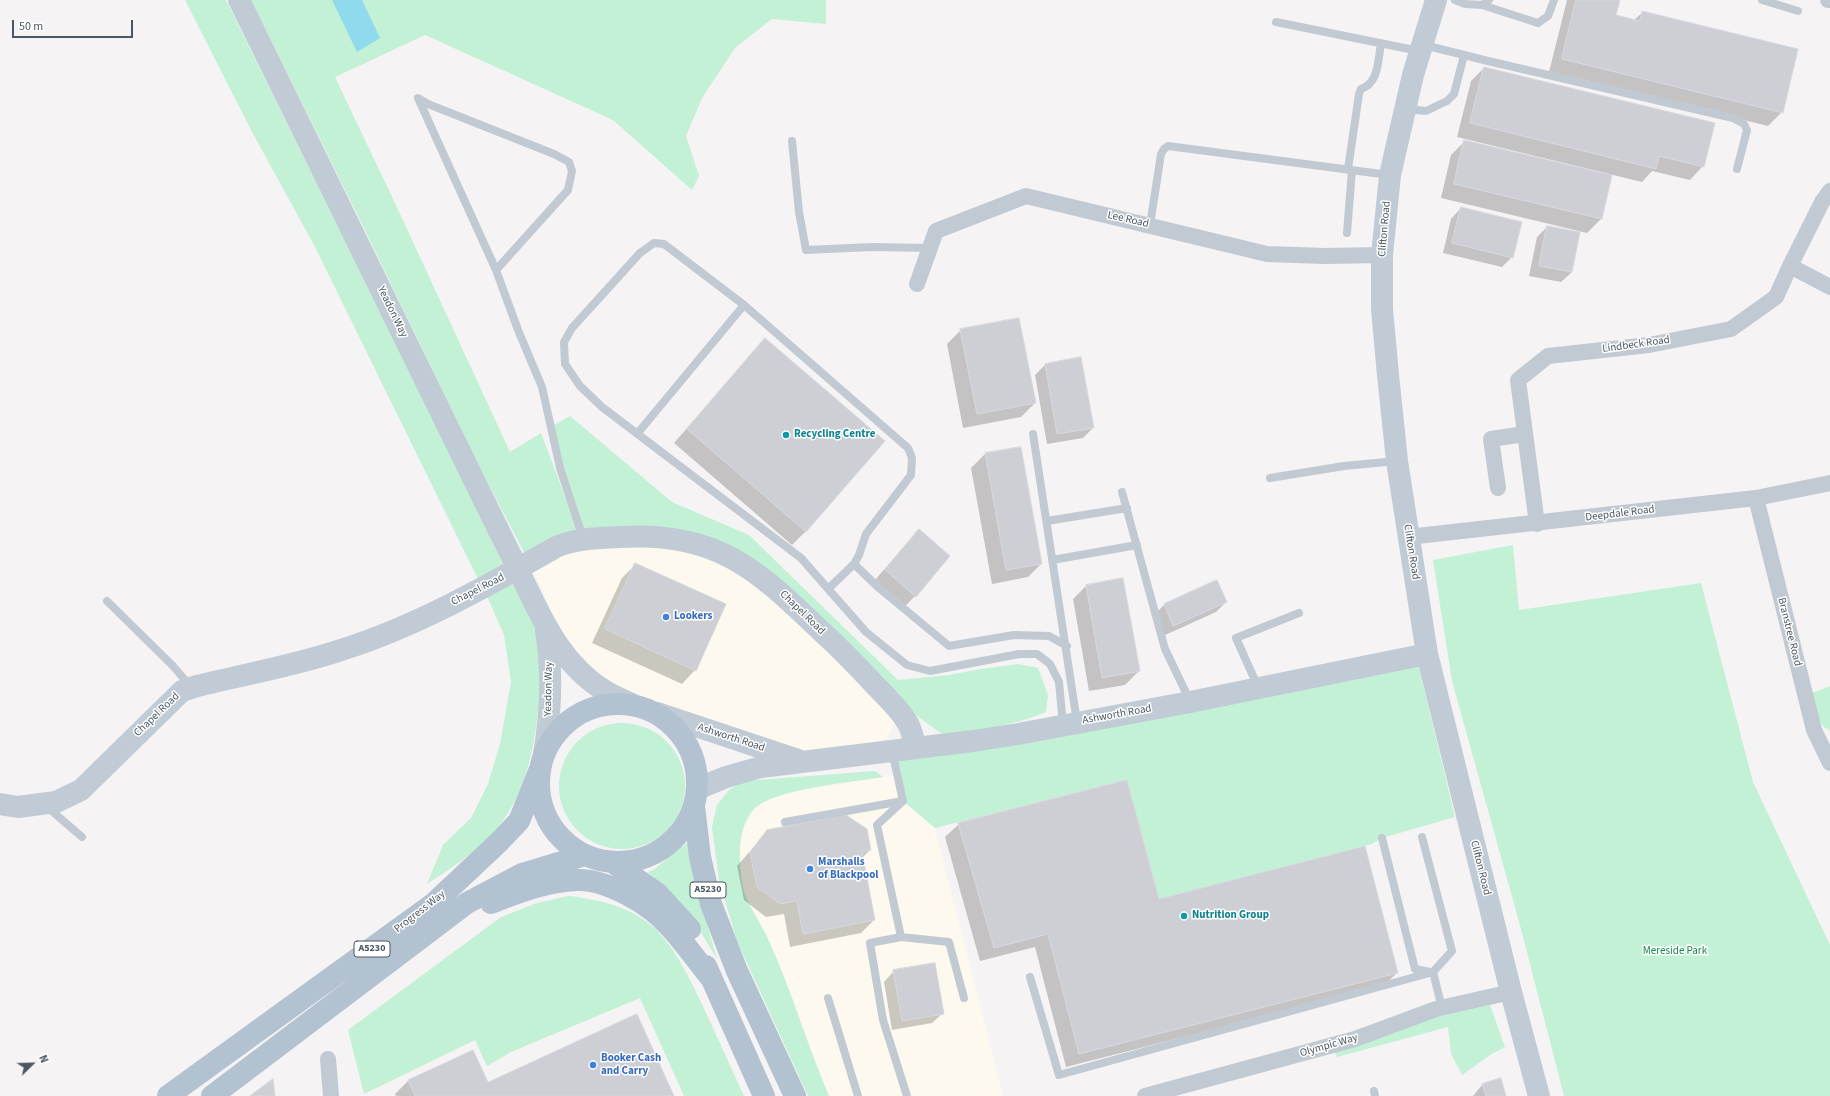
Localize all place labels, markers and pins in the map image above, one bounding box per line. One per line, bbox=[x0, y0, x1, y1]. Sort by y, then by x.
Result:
place label: Recycling Centre bbox=[794, 428, 875, 442]
marker: Recycling Centre bbox=[781, 430, 791, 440]
place label: Lookers bbox=[674, 610, 712, 624]
marker: Lookers bbox=[661, 612, 671, 622]
place label: Marshalls of Blackpool bbox=[818, 856, 878, 882]
marker: Marshalls of Blackpool bbox=[805, 864, 815, 874]
place label: Nutrition Group bbox=[1192, 909, 1269, 923]
marker: Nutrition Group bbox=[1179, 911, 1189, 921]
place label: Booker Cash and Carry bbox=[601, 1052, 661, 1078]
marker: Booker Cash and Carry bbox=[588, 1060, 598, 1070]

